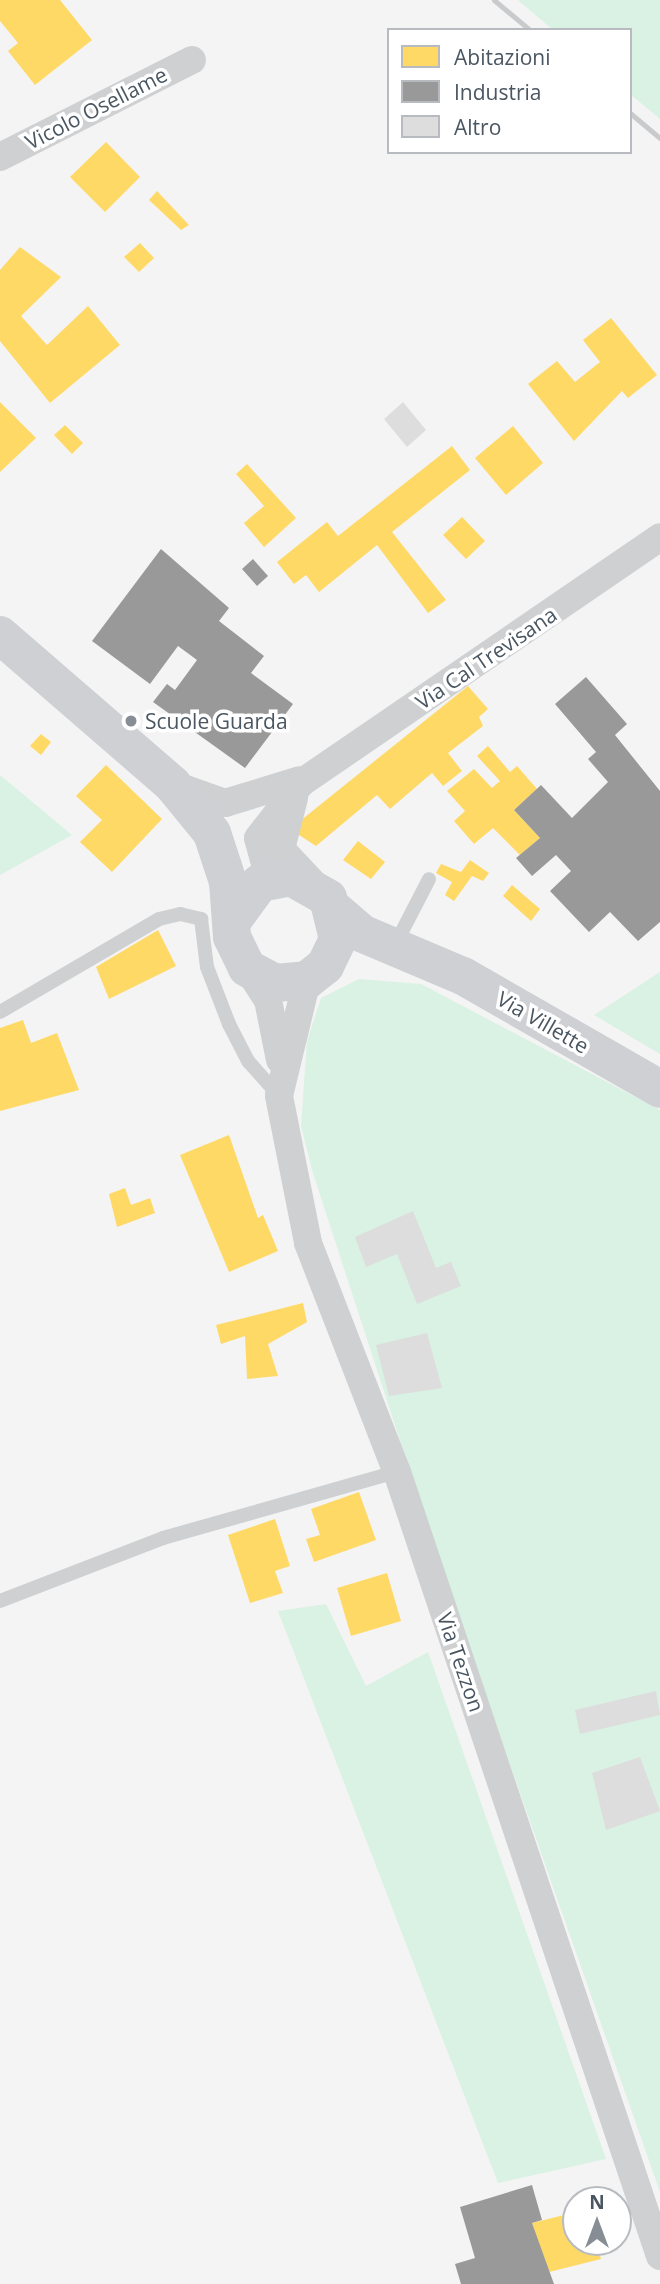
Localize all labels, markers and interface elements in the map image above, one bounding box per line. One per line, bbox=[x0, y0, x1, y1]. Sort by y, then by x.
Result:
legend bbox=[387, 28, 632, 154]
text: Abitazioni bbox=[454, 43, 551, 71]
street label: Vicolo Osellame bbox=[21, 61, 171, 155]
text: Industria bbox=[454, 78, 542, 106]
text: Altro bbox=[454, 113, 501, 141]
street label: Via Cal Trevisana bbox=[411, 602, 561, 714]
place label: Scuole Guarda bbox=[145, 708, 288, 734]
marker: Scuole Guarda bbox=[123, 713, 139, 729]
street label: Via Villette bbox=[493, 986, 593, 1058]
street label: Via Tezzon bbox=[432, 1609, 490, 1715]
north arrow bbox=[562, 2186, 632, 2256]
text: N bbox=[589, 2189, 605, 2215]

